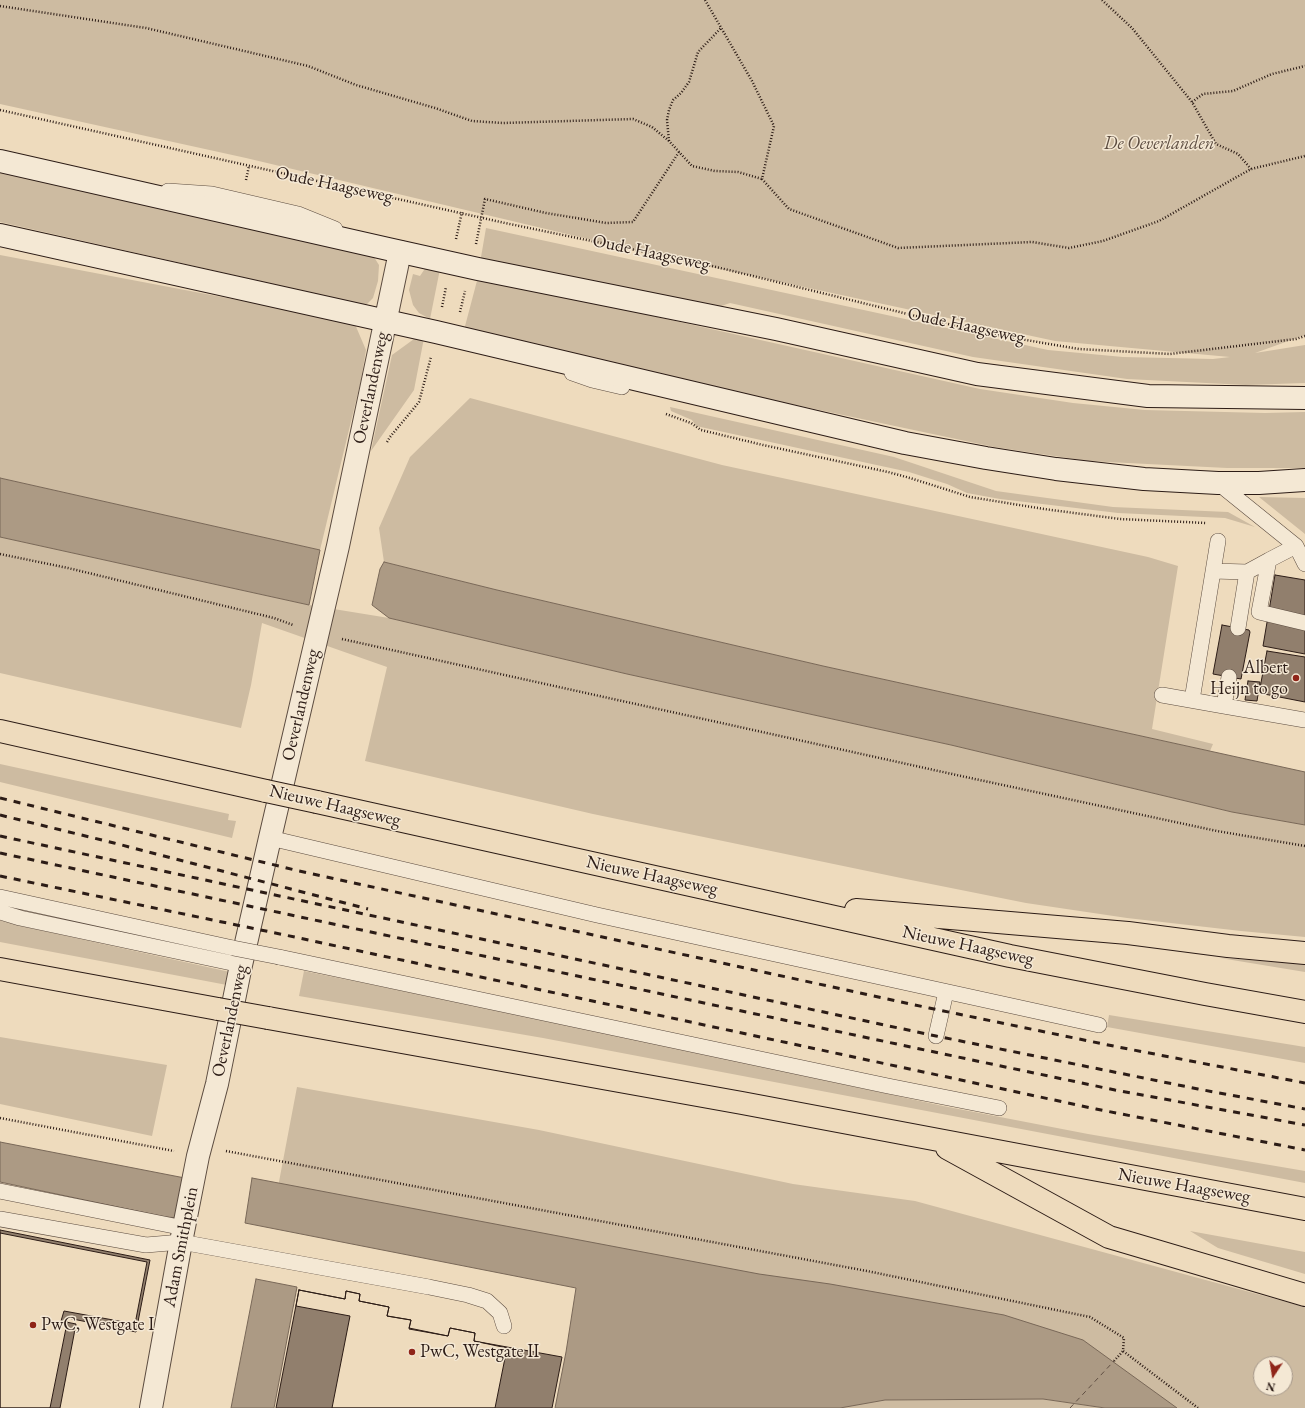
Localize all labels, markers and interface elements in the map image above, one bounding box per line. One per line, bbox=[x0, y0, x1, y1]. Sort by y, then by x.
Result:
park label: De Oeverlanden bbox=[1104, 133, 1214, 155]
street label: Oude Haagseweg bbox=[273, 162, 395, 208]
street label: Oude Haagseweg bbox=[590, 230, 712, 276]
street label: Oude Haagseweg bbox=[905, 303, 1027, 349]
street label: Oeverlandenweg bbox=[349, 330, 393, 446]
street label: Oeverlandenweg bbox=[278, 647, 324, 763]
place label: Albert Heijn to go bbox=[1210, 657, 1288, 700]
marker: Albert Heijn to go bbox=[1291, 673, 1301, 683]
street label: Nieuwe Haagseweg bbox=[267, 780, 403, 832]
street label: Nieuwe Haagseweg bbox=[584, 852, 720, 900]
street label: Nieuwe Haagseweg bbox=[900, 922, 1036, 970]
street label: Oeverlandenweg bbox=[208, 963, 252, 1079]
street label: Nieuwe Haagseweg bbox=[1116, 1164, 1252, 1208]
street label: Adam Smithplein bbox=[159, 1185, 203, 1309]
place label: PwC, Westgate I bbox=[41, 1314, 154, 1336]
marker: PwC, Westgate I bbox=[28, 1320, 38, 1330]
place label: PwC, Westgate II bbox=[420, 1341, 539, 1363]
marker: PwC, Westgate II bbox=[407, 1347, 417, 1357]
north arrow bbox=[1253, 1356, 1293, 1396]
text: N bbox=[1265, 1379, 1277, 1395]

